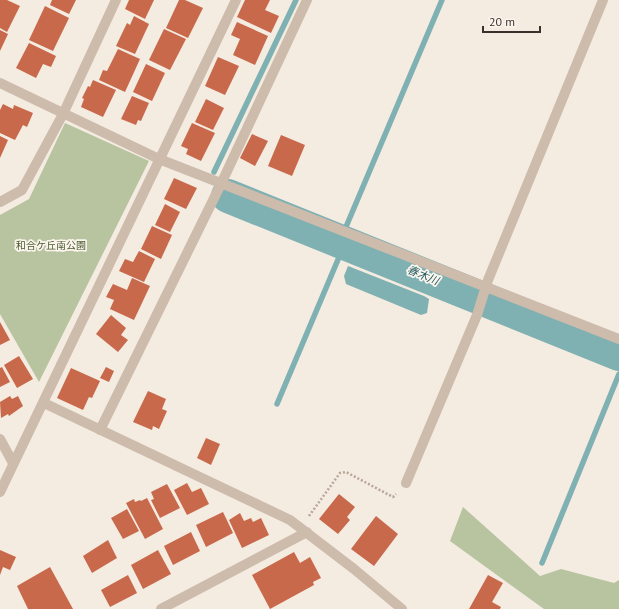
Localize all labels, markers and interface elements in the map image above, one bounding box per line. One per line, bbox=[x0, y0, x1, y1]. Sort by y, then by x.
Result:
scale bar bbox=[483, 8, 540, 34]
text: 20 m bbox=[489, 14, 515, 29]
park label: 和合ケ丘南公園 bbox=[16, 239, 86, 252]
water label: 春木川 bbox=[405, 262, 442, 288]

